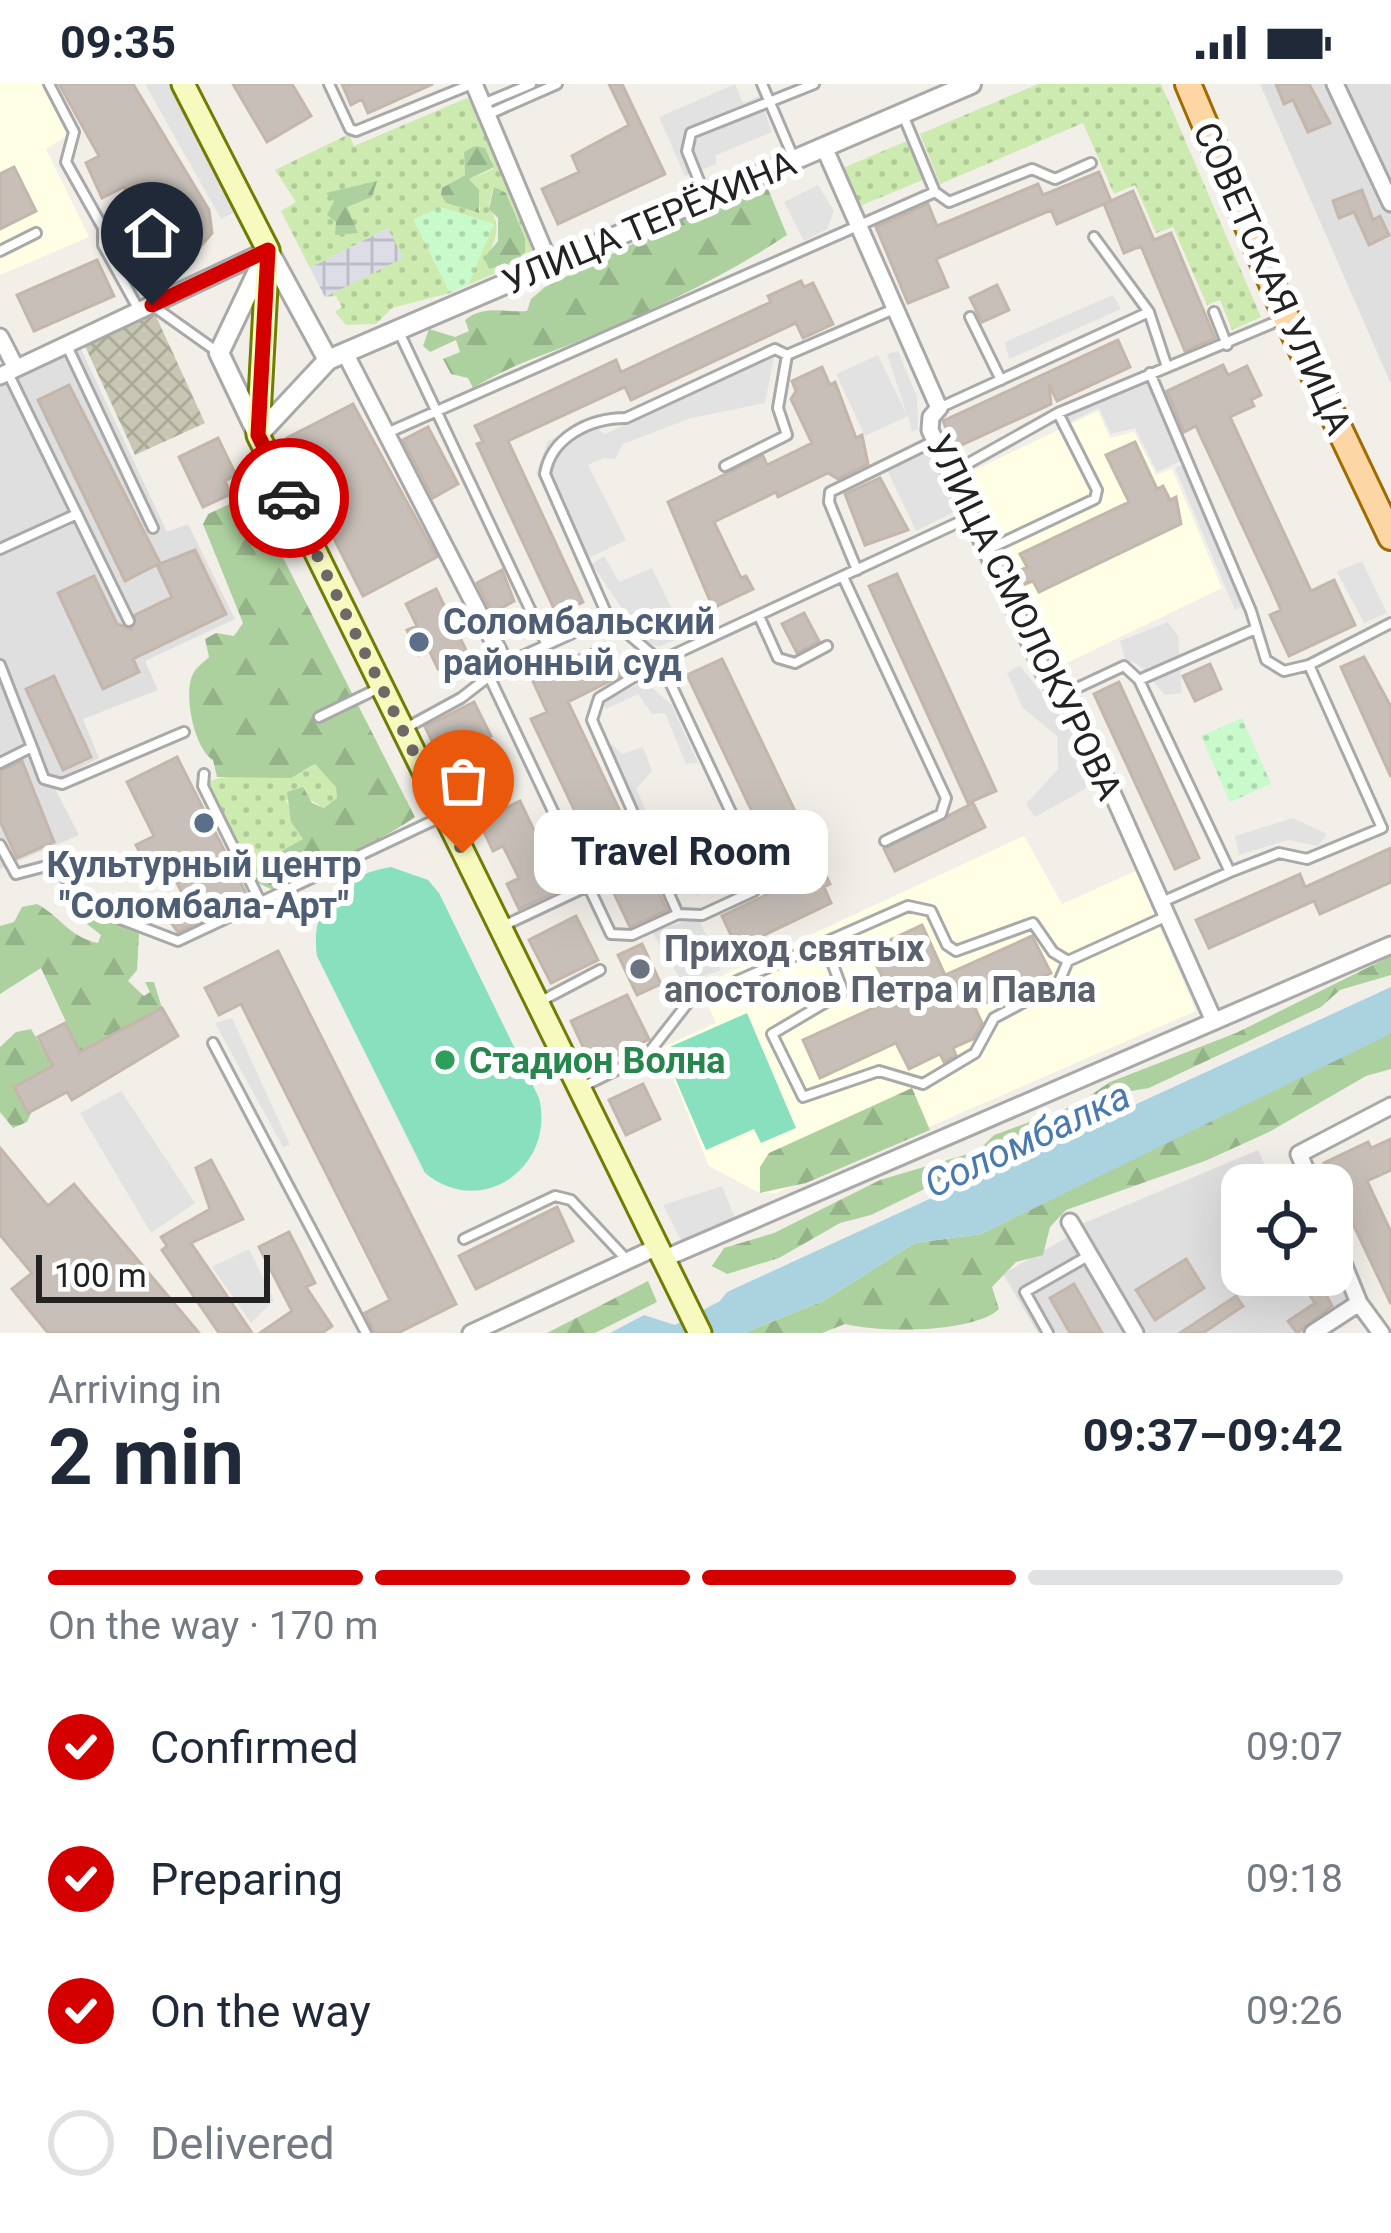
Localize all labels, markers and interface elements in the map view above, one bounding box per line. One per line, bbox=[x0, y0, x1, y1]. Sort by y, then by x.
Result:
text: 09:35 bbox=[60, 16, 176, 69]
street label: СОВЕТСКАЯ УЛИЦА bbox=[1184, 116, 1360, 441]
street label: УЛИЦА ТЕРЁХИНА bbox=[497, 142, 803, 304]
pin bbox=[101, 182, 203, 305]
icon: home bbox=[119, 200, 185, 266]
street label: УЛИЦА СМОЛОКУРОВА bbox=[917, 428, 1131, 807]
courier bbox=[229, 438, 349, 558]
icon: car bbox=[256, 465, 322, 531]
place label: Соломбальский районный суд bbox=[443, 601, 715, 684]
marker: Соломбальский районный суд bbox=[406, 629, 432, 655]
pin bbox=[412, 730, 514, 853]
icon: bag bbox=[430, 748, 496, 814]
marker: Культурный центр "Соломбала-Арт" bbox=[191, 810, 217, 836]
callout: Travel Room bbox=[535, 811, 829, 895]
text: Travel Room bbox=[571, 829, 791, 875]
place label: Культурный центр "Соломбала-Арт" bbox=[46, 844, 362, 927]
place label: Приход святых апостолов Петра и Павла bbox=[664, 928, 1096, 1011]
marker: Приход святых апостолов Петра и Павла bbox=[627, 956, 653, 982]
place label: Стадион Волна bbox=[469, 1040, 726, 1082]
marker: Стадион Волна bbox=[432, 1047, 458, 1073]
water label: Соломбалка bbox=[917, 1072, 1138, 1208]
map controls bbox=[1221, 1164, 1353, 1296]
button: locate bbox=[1221, 1164, 1353, 1296]
scale bar bbox=[36, 1249, 270, 1302]
text: 100 m bbox=[54, 1256, 147, 1295]
text: Arriving in bbox=[48, 1367, 222, 1413]
text: 09:37–09:42 bbox=[1083, 1409, 1343, 1462]
text: 2 min bbox=[48, 1412, 244, 1503]
text: On the way · 170 m bbox=[48, 1603, 379, 1649]
icon: check bbox=[48, 1714, 114, 1780]
text: Confirmed bbox=[150, 1721, 359, 1774]
text: 09:07 bbox=[1246, 1724, 1343, 1770]
icon: check bbox=[48, 1846, 114, 1912]
text: Preparing bbox=[150, 1853, 343, 1906]
text: 09:18 bbox=[1246, 1856, 1343, 1902]
icon: check bbox=[48, 1978, 114, 2044]
text: On the way bbox=[150, 1985, 371, 2038]
text: 09:26 bbox=[1246, 1988, 1343, 2034]
text: Delivered bbox=[150, 2117, 335, 2170]

